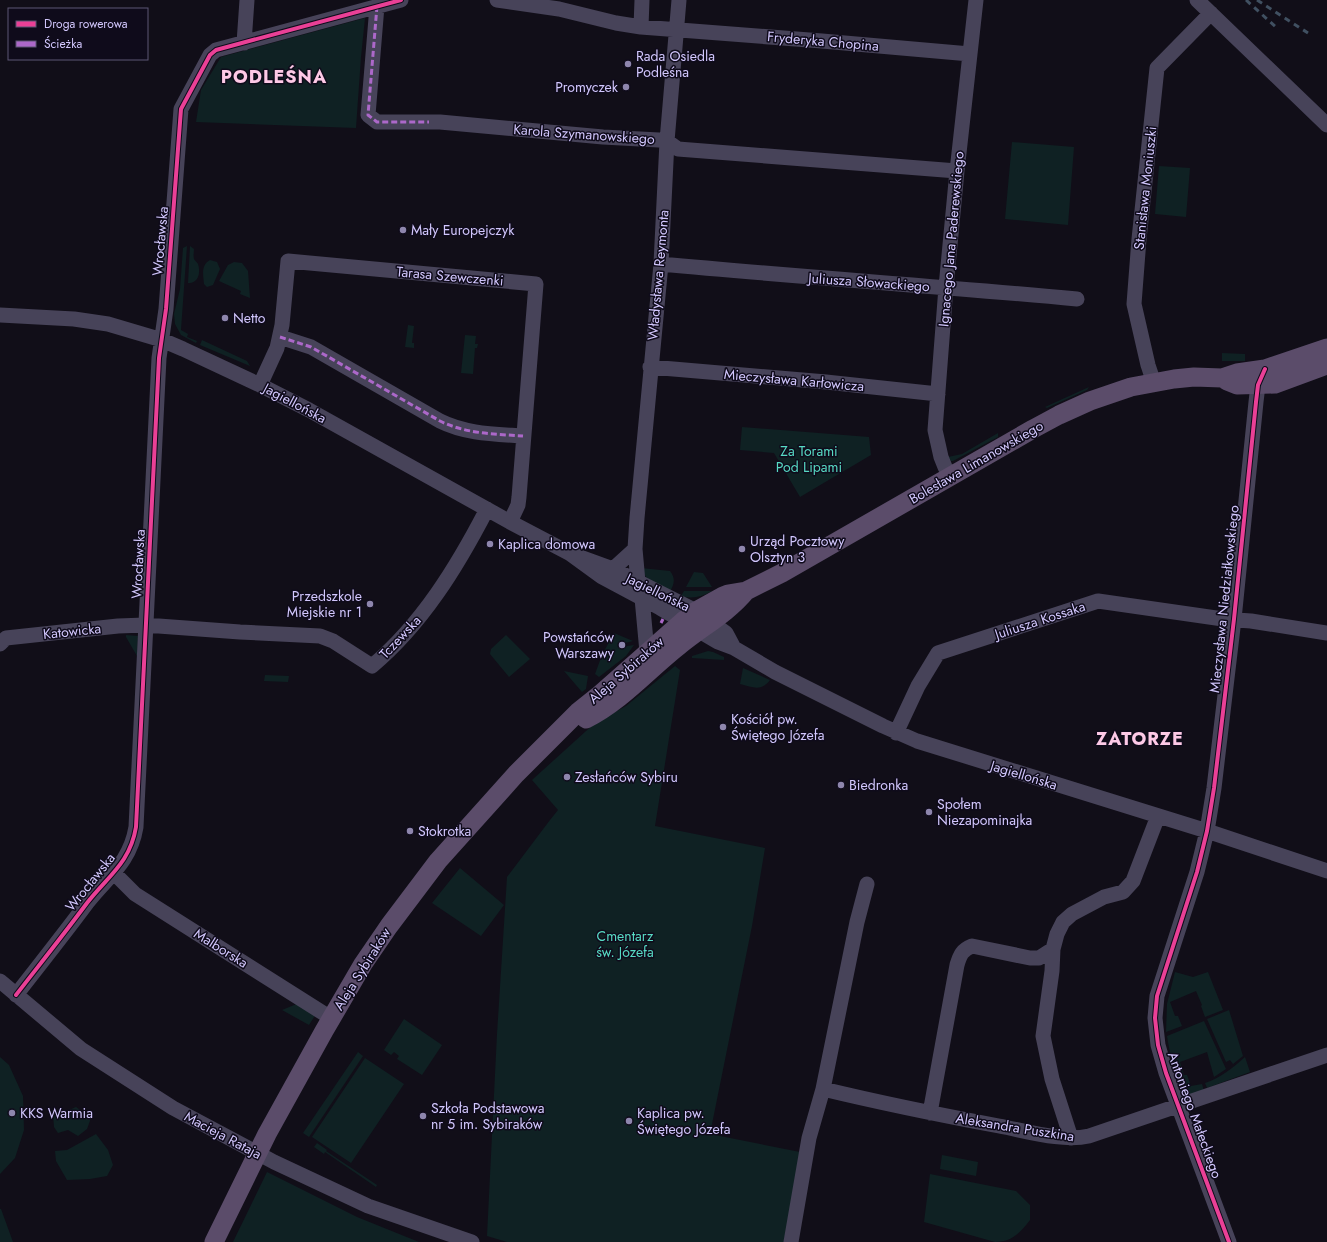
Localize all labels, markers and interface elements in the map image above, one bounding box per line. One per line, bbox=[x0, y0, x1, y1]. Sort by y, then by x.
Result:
legend bbox=[8, 8, 148, 60]
text: Droga rowerowa bbox=[44, 15, 128, 33]
street label: Fryderyka Chopina bbox=[766, 26, 880, 56]
text: Ścieżka bbox=[44, 35, 82, 53]
place label: Rada Osiedla Podleśna bbox=[636, 46, 715, 82]
marker: Rada Osiedla Podleśna bbox=[623, 59, 633, 69]
district label: PODLEŚNA bbox=[221, 64, 327, 90]
place label: Promyczek bbox=[555, 77, 619, 97]
marker: Promyczek bbox=[621, 82, 631, 92]
street label: Karola Szymanowskiego bbox=[513, 119, 656, 149]
street label: Stanisława Moniuszki bbox=[1129, 125, 1161, 251]
street label: Ignacego Jana Paderewskiego bbox=[933, 150, 969, 328]
street label: Wrocławska bbox=[147, 205, 173, 277]
street label: Władysława Reymonta bbox=[642, 209, 674, 341]
place label: Mały Europejczyk bbox=[411, 220, 515, 240]
marker: Mały Europejczyk bbox=[398, 225, 408, 235]
street label: Tarasa Szewczenki bbox=[396, 261, 504, 291]
street label: Juliusza Słowackiego bbox=[806, 268, 931, 296]
place label: Netto bbox=[233, 308, 266, 328]
marker: Netto bbox=[220, 313, 230, 323]
street label: Mieczysława Karłowicza bbox=[723, 364, 865, 396]
street label: Jagiellońska bbox=[258, 377, 330, 428]
street label: Bolesława Limanowskiego bbox=[905, 415, 1047, 509]
park label: Za Torami Pod Lipami bbox=[776, 441, 842, 477]
street label: Mieczysława Niedziałkowskiego bbox=[1204, 504, 1244, 694]
street label: Wrocławska bbox=[126, 529, 150, 599]
place label: Urząd Pocztowy Olsztyn 3 bbox=[750, 531, 845, 567]
place label: Kaplica domowa bbox=[498, 534, 595, 554]
marker: Kaplica domowa bbox=[485, 539, 495, 549]
marker: Urząd Pocztowy Olsztyn 3 bbox=[737, 544, 747, 554]
street label: Jagiellońska bbox=[621, 567, 693, 616]
place label: Przedszkole Miejskie nr 1 bbox=[287, 586, 362, 622]
street label: Juliusza Kossaka bbox=[990, 596, 1088, 645]
marker: Przedszkole Miejskie nr 1 bbox=[365, 599, 375, 609]
street label: Tczewska bbox=[375, 611, 425, 663]
street label: Katowicka bbox=[42, 618, 102, 644]
place label: Powstańców Warszawy bbox=[543, 627, 615, 663]
street label: Aleja Sybiraków bbox=[584, 631, 668, 708]
marker: Powstańców Warszawy bbox=[617, 640, 627, 650]
place label: Kościół pw. Świętego Józefa bbox=[731, 709, 824, 745]
marker: Kościół pw. Świętego Józefa bbox=[718, 722, 728, 732]
district label: ZATORZE bbox=[1096, 726, 1184, 752]
street label: Jagiellońska bbox=[986, 755, 1060, 795]
place label: Zesłańców Sybiru bbox=[575, 767, 678, 787]
marker: Zesłańców Sybiru bbox=[562, 772, 572, 782]
place label: Biedronka bbox=[849, 775, 908, 795]
marker: Biedronka bbox=[836, 780, 846, 790]
place label: Społem Niezapominajka bbox=[937, 794, 1032, 830]
marker: Społem Niezapominajka bbox=[924, 807, 934, 817]
place label: Stokrotka bbox=[418, 821, 471, 841]
marker: Stokrotka bbox=[405, 826, 415, 836]
street label: Wrocławska bbox=[60, 849, 120, 915]
street label: Aleja Sybiraków bbox=[329, 923, 396, 1014]
street label: Malborska bbox=[190, 924, 252, 972]
park label: Cmentarz św. Józefa bbox=[596, 926, 654, 962]
street label: Antoniego Małeckiego bbox=[1163, 1049, 1227, 1181]
place label: Szkoła Podstawowa nr 5 im. Sybiraków bbox=[431, 1098, 544, 1134]
place label: KKS Warmia bbox=[20, 1103, 93, 1123]
place label: Kaplica pw. Świętego Józefa bbox=[637, 1103, 730, 1139]
street label: Macieja Rataja bbox=[181, 1106, 265, 1164]
marker: KKS Warmia bbox=[7, 1108, 17, 1118]
street label: Aleksandra Puszkina bbox=[954, 1108, 1076, 1146]
marker: Szkoła Podstawowa nr 5 im. Sybiraków bbox=[418, 1111, 428, 1121]
marker: Kaplica pw. Świętego Józefa bbox=[624, 1116, 634, 1126]

